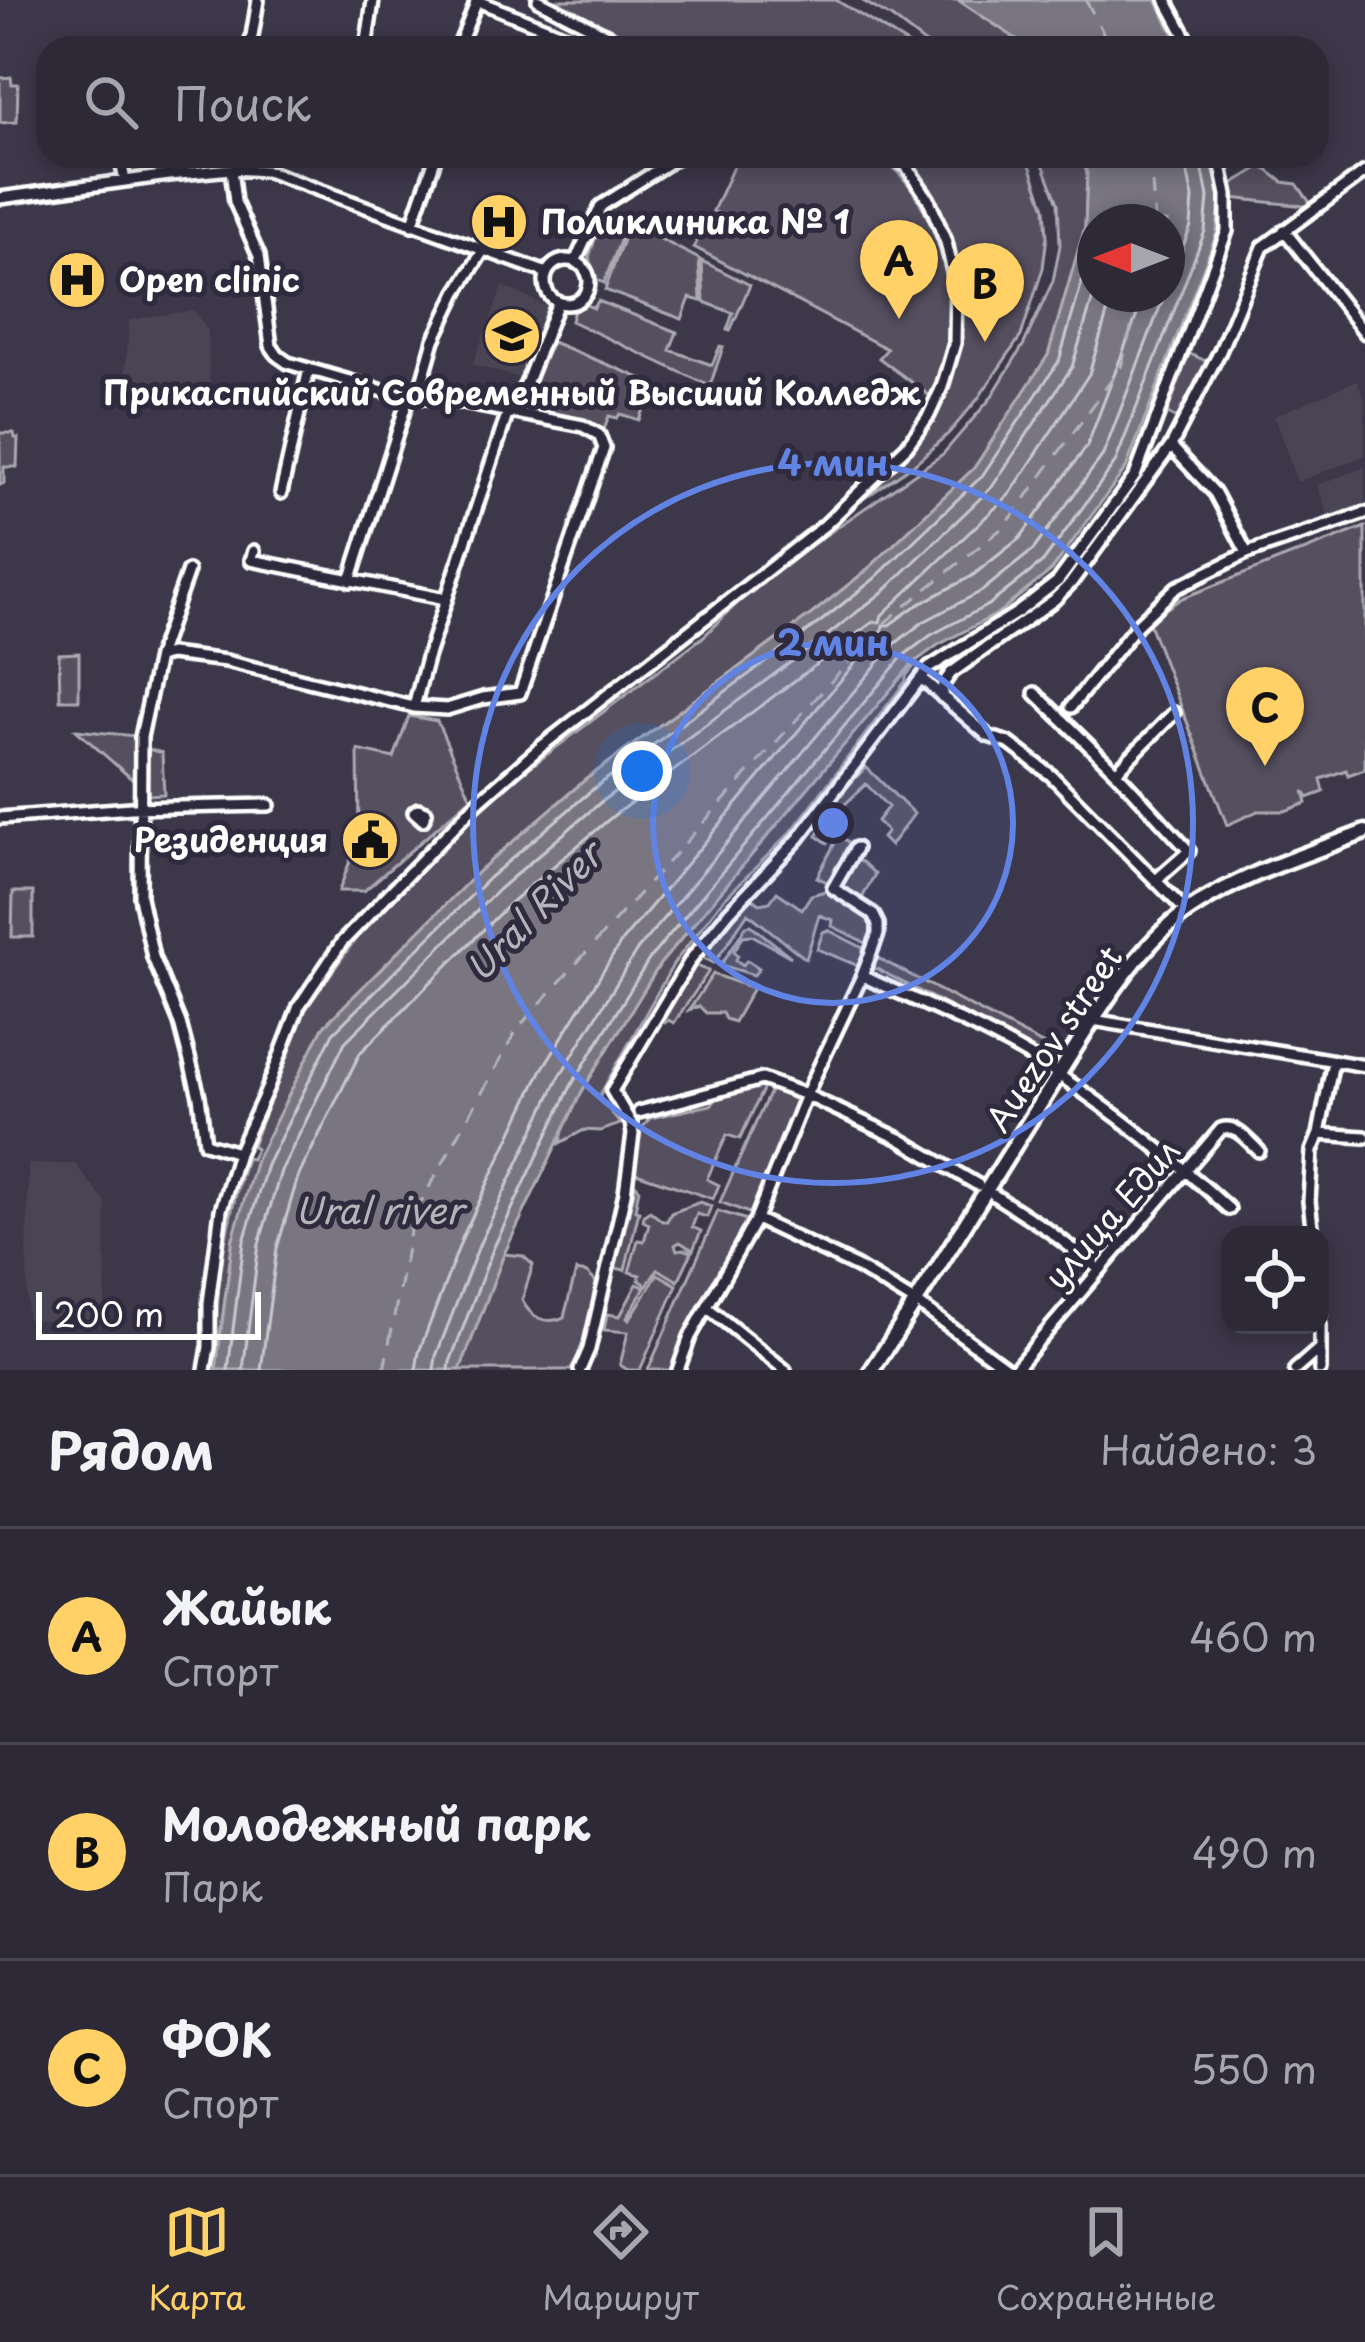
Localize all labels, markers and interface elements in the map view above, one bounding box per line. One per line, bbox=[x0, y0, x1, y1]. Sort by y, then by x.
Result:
search box bbox=[36, 36, 1329, 168]
text: Поиск bbox=[174, 68, 311, 136]
icon: search bbox=[78, 69, 144, 135]
hospital icon: Поликлиника № 1 bbox=[468, 191, 530, 253]
place label: Поликлиника № 1 bbox=[541, 195, 850, 245]
north arrow bbox=[1077, 204, 1185, 312]
pin: A bbox=[860, 220, 938, 319]
pin: B bbox=[946, 243, 1024, 342]
hospital icon: Open clinic bbox=[46, 249, 108, 311]
place label: Open clinic bbox=[119, 253, 300, 303]
school or university icon: Прикаспийский Современный Высший Колледж bbox=[481, 305, 543, 367]
place label: Прикаспийский Современный Высший Колледж bbox=[103, 366, 921, 416]
text: 4 мин bbox=[777, 434, 889, 488]
text: 2 мин bbox=[777, 614, 889, 668]
pin: C bbox=[1226, 667, 1304, 766]
your location bbox=[612, 741, 672, 801]
centre of rings bbox=[812, 802, 854, 844]
public building icon: Резиденция bbox=[339, 809, 401, 871]
place label: Резиденция bbox=[134, 813, 328, 863]
water label: Ural River bbox=[452, 825, 616, 993]
street label: Auezov street bbox=[972, 935, 1133, 1141]
street label: улица Едил bbox=[1031, 1126, 1190, 1299]
water label: Ural river bbox=[295, 1182, 468, 1236]
map controls bbox=[1221, 1226, 1329, 1334]
button: locate bbox=[1221, 1226, 1329, 1334]
scale bar bbox=[36, 1286, 261, 1339]
text: 200 m bbox=[54, 1288, 164, 1338]
text: Рядом bbox=[48, 1410, 214, 1487]
text: Найдено: 3 bbox=[1100, 1419, 1317, 1478]
text: Жайык bbox=[162, 1572, 331, 1640]
text: A bbox=[72, 1606, 102, 1665]
text: 460 m bbox=[1189, 1606, 1317, 1665]
text: Спорт bbox=[162, 1640, 278, 1699]
text: Молодежный парк bbox=[162, 1788, 590, 1856]
text: B bbox=[74, 1822, 100, 1881]
text: 490 m bbox=[1192, 1822, 1317, 1881]
text: Парк bbox=[162, 1856, 263, 1915]
text: ФОК bbox=[162, 2004, 272, 2072]
text: C bbox=[72, 2038, 102, 2097]
text: 550 m bbox=[1190, 2038, 1317, 2097]
text: Спорт bbox=[162, 2072, 278, 2131]
tab: Карта bbox=[149, 2199, 245, 2321]
tab: Маршрут bbox=[543, 2199, 699, 2321]
tab: Сохранённые bbox=[996, 2199, 1216, 2321]

